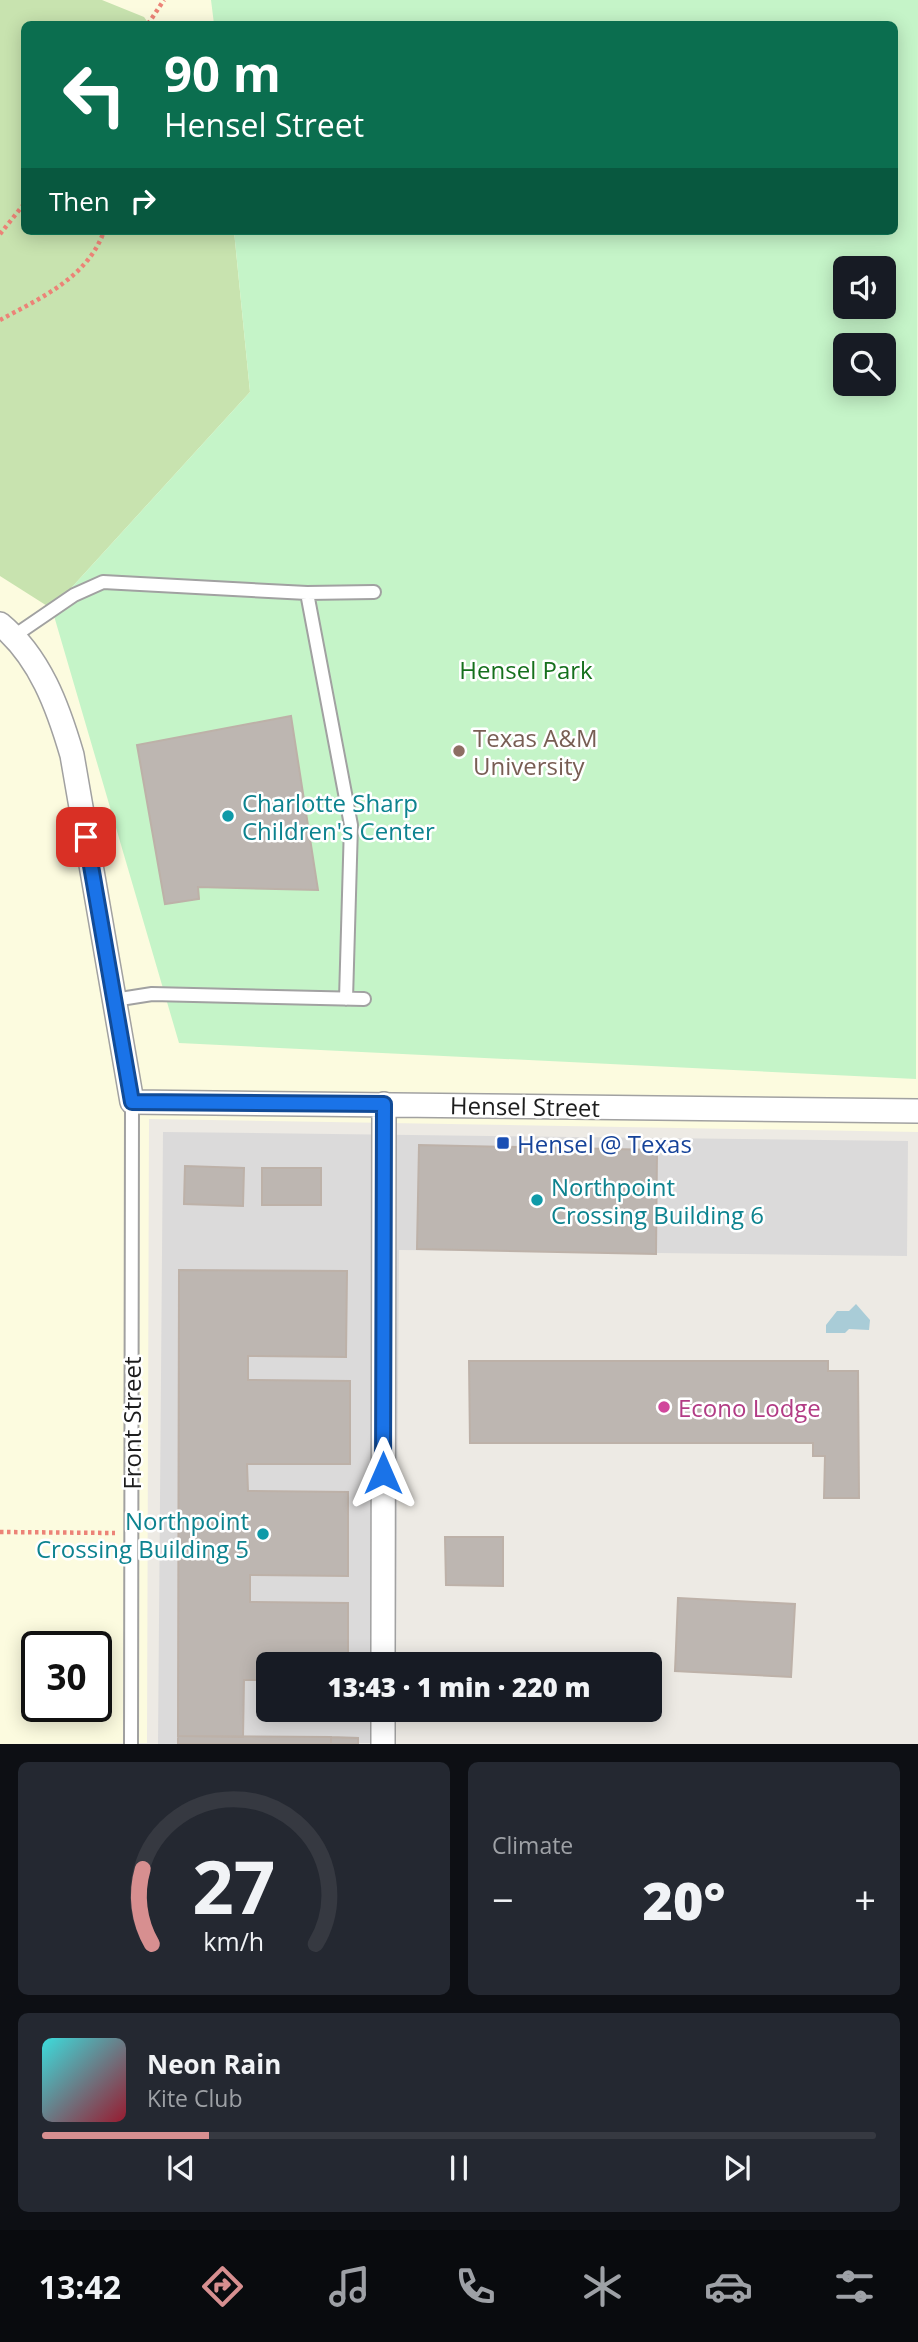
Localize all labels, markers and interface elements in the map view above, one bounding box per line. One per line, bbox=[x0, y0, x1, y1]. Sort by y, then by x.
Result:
text: 90 m bbox=[164, 40, 281, 106]
icon: left bbox=[49, 49, 140, 140]
text: Hensel Street bbox=[164, 103, 364, 146]
icon: right bbox=[124, 182, 162, 220]
text: Then bbox=[49, 183, 110, 219]
map controls bbox=[833, 256, 896, 396]
button: sound bbox=[833, 256, 896, 319]
button: search bbox=[833, 333, 896, 396]
park label: Hensel Park bbox=[459, 653, 593, 686]
place label: Texas A&M University bbox=[473, 721, 598, 782]
marker: Texas A&M University bbox=[451, 743, 467, 759]
place label: Charlotte Sharp Children's Center bbox=[242, 786, 435, 847]
pin bbox=[56, 807, 116, 867]
marker: Charlotte Sharp Children's Center bbox=[220, 808, 236, 824]
icon: arrive bbox=[67, 818, 105, 856]
street label: Hensel Street bbox=[450, 1088, 600, 1124]
place label: Hensel @ Texas bbox=[517, 1127, 692, 1160]
marker: Hensel @ Texas bbox=[495, 1135, 511, 1151]
place label: Northpoint Crossing Building 6 bbox=[551, 1170, 764, 1231]
marker: Northpoint Crossing Building 6 bbox=[529, 1192, 545, 1208]
street label: Front Street bbox=[115, 1356, 148, 1490]
place label: Econo Lodge bbox=[678, 1391, 821, 1424]
marker: Econo Lodge bbox=[656, 1399, 672, 1415]
position arrow bbox=[346, 1436, 420, 1510]
place label: Northpoint Crossing Building 5 bbox=[36, 1504, 249, 1565]
marker: Northpoint Crossing Building 5 bbox=[255, 1526, 271, 1542]
speed limit sign: 30 bbox=[21, 1631, 112, 1722]
text: 13:43 · 1 min · 220 m bbox=[328, 1669, 590, 1705]
text: Climate bbox=[492, 1829, 573, 1861]
text: 27 bbox=[192, 1837, 276, 1936]
text: 20° bbox=[643, 1864, 725, 1935]
text: − bbox=[492, 1873, 514, 1925]
text: + bbox=[854, 1873, 876, 1925]
text: km/h bbox=[204, 1924, 264, 1958]
text: Neon Rain bbox=[147, 2046, 281, 2082]
text: Kite Club bbox=[147, 2082, 242, 2114]
icon: previous bbox=[162, 2149, 200, 2187]
icon: pause bbox=[440, 2149, 478, 2187]
icon: next bbox=[718, 2149, 756, 2187]
icon: directions bbox=[198, 2262, 247, 2311]
icon: music bbox=[325, 2262, 374, 2311]
icon: phone bbox=[451, 2262, 500, 2311]
icon: climate bbox=[578, 2262, 627, 2311]
icon: car bbox=[704, 2262, 753, 2311]
icon: filters bbox=[830, 2262, 879, 2311]
text: 13:42 bbox=[39, 2265, 121, 2308]

